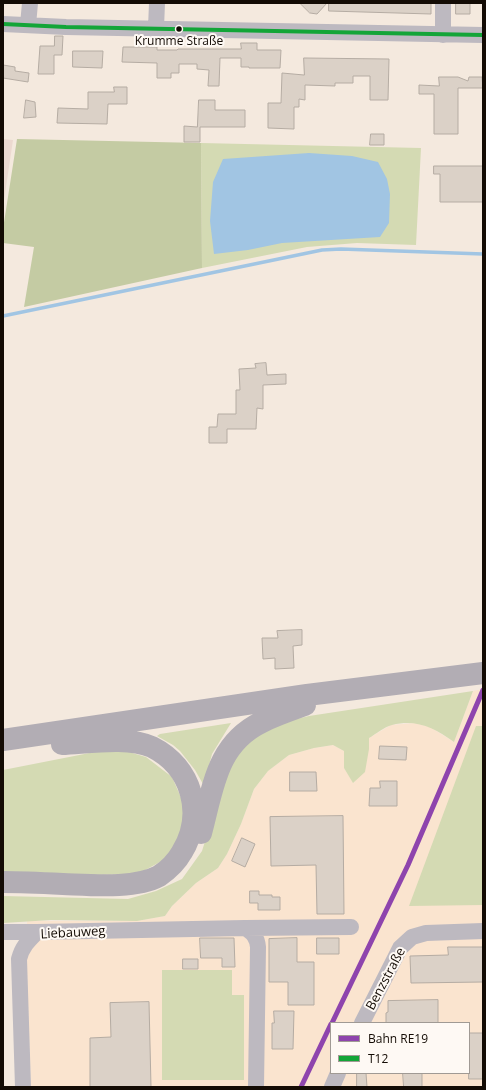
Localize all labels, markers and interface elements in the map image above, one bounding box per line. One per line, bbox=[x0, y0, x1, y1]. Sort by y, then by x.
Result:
marker: Krumme Straße bbox=[174, 24, 184, 34]
place label: Krumme Straße bbox=[135, 35, 223, 49]
street label: Liebauweg bbox=[40, 924, 106, 942]
street label: Benzstraße bbox=[363, 945, 409, 1013]
legend bbox=[330, 1022, 470, 1074]
text: Bahn RE19 bbox=[368, 1030, 428, 1047]
text: T12 bbox=[368, 1050, 388, 1067]

